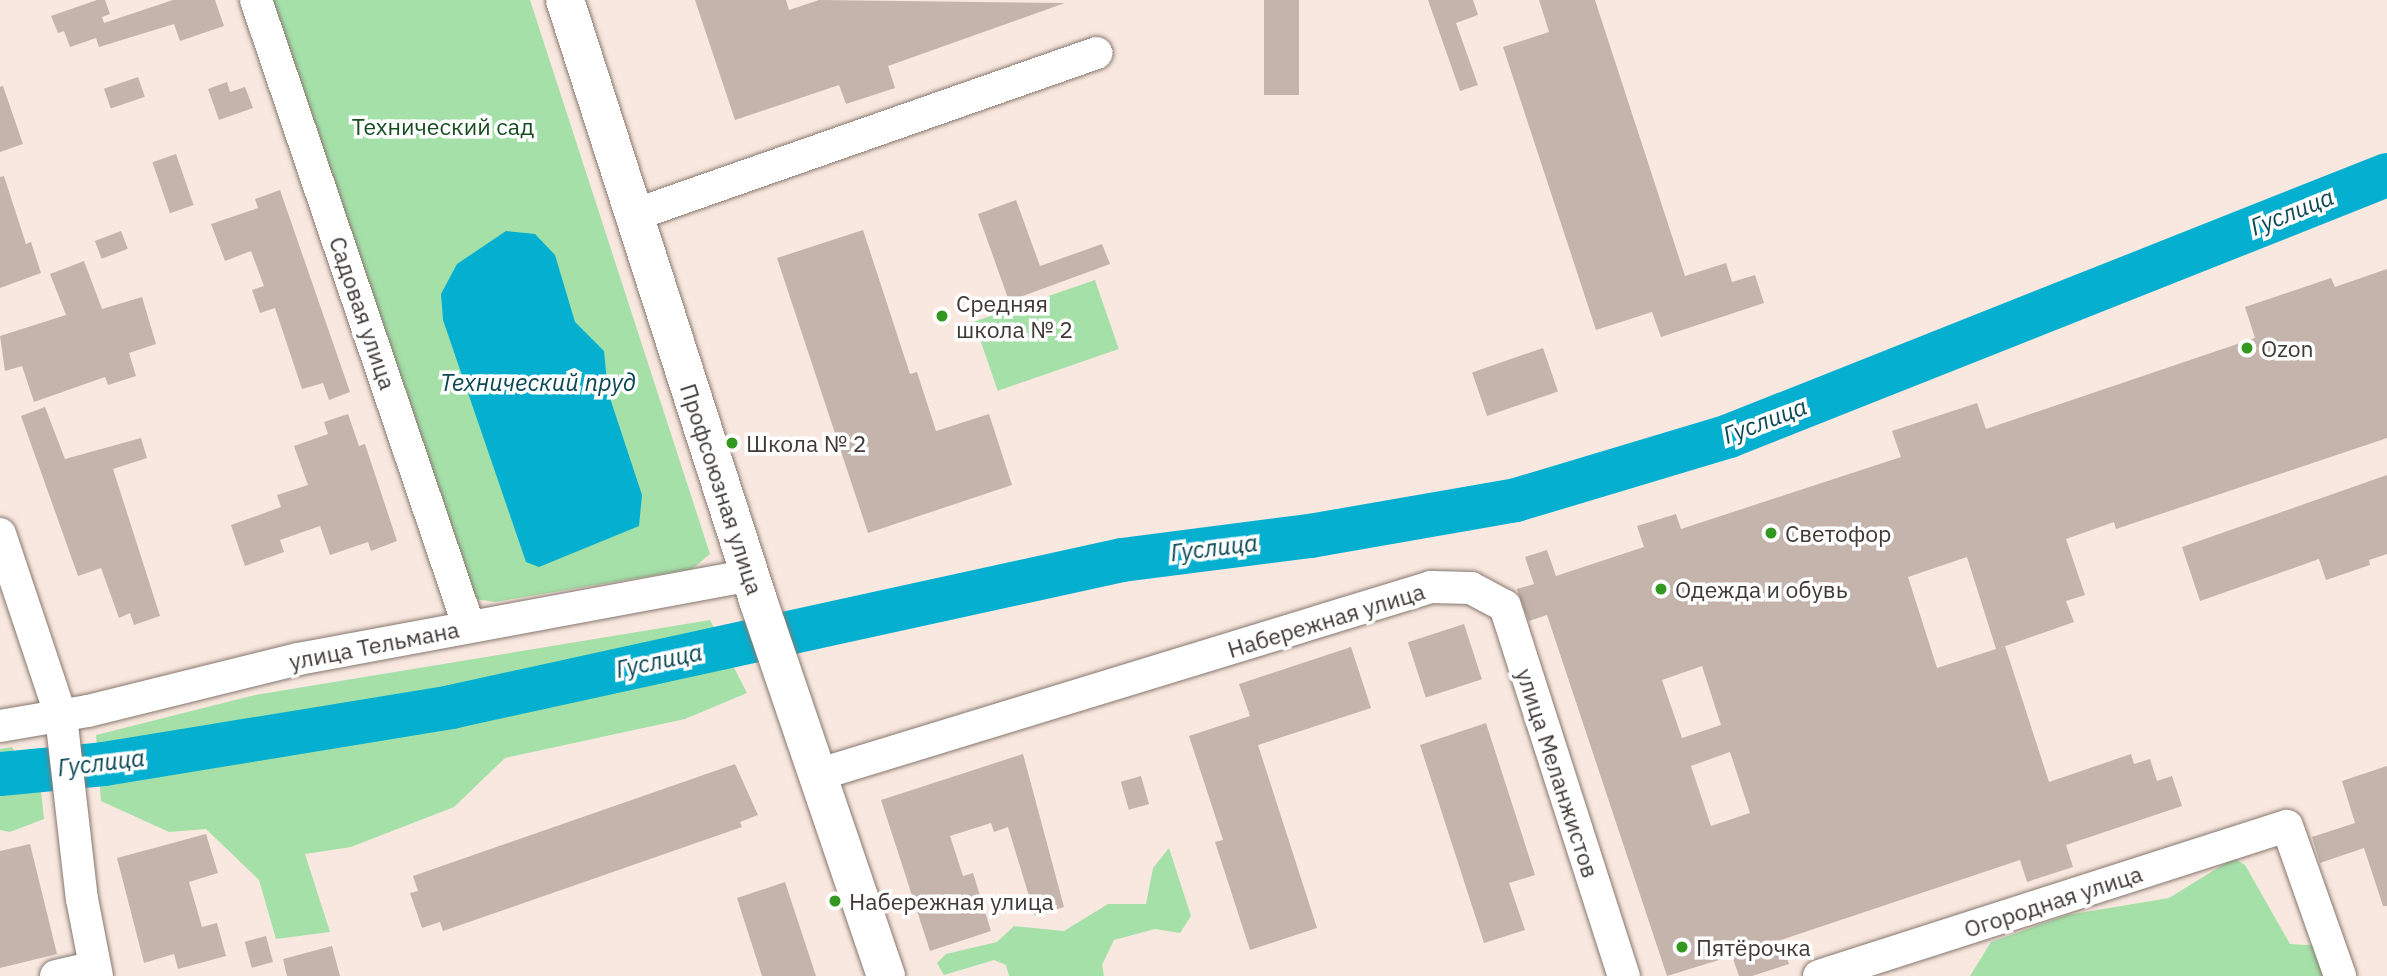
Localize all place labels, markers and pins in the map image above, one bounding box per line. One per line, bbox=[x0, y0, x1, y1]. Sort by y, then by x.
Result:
place label: Средняя школа № 2 bbox=[956, 289, 1073, 343]
marker: Средняя школа № 2 bbox=[934, 308, 950, 324]
place label: Ozon bbox=[2261, 334, 2314, 362]
marker: Ozon bbox=[2239, 340, 2255, 356]
place label: Школа № 2 bbox=[746, 429, 867, 457]
marker: Школа № 2 bbox=[724, 435, 740, 451]
place label: Светофор bbox=[1785, 519, 1891, 547]
marker: Светофор bbox=[1763, 525, 1779, 541]
place label: Одежда и обувь bbox=[1675, 575, 1848, 603]
marker: Одежда и обувь bbox=[1653, 581, 1669, 597]
place label: Набережная улица bbox=[849, 887, 1054, 915]
marker: Набережная улица bbox=[827, 893, 843, 909]
place label: Пятёрочка bbox=[1696, 933, 1811, 961]
marker: Пятёрочка bbox=[1674, 939, 1690, 955]

